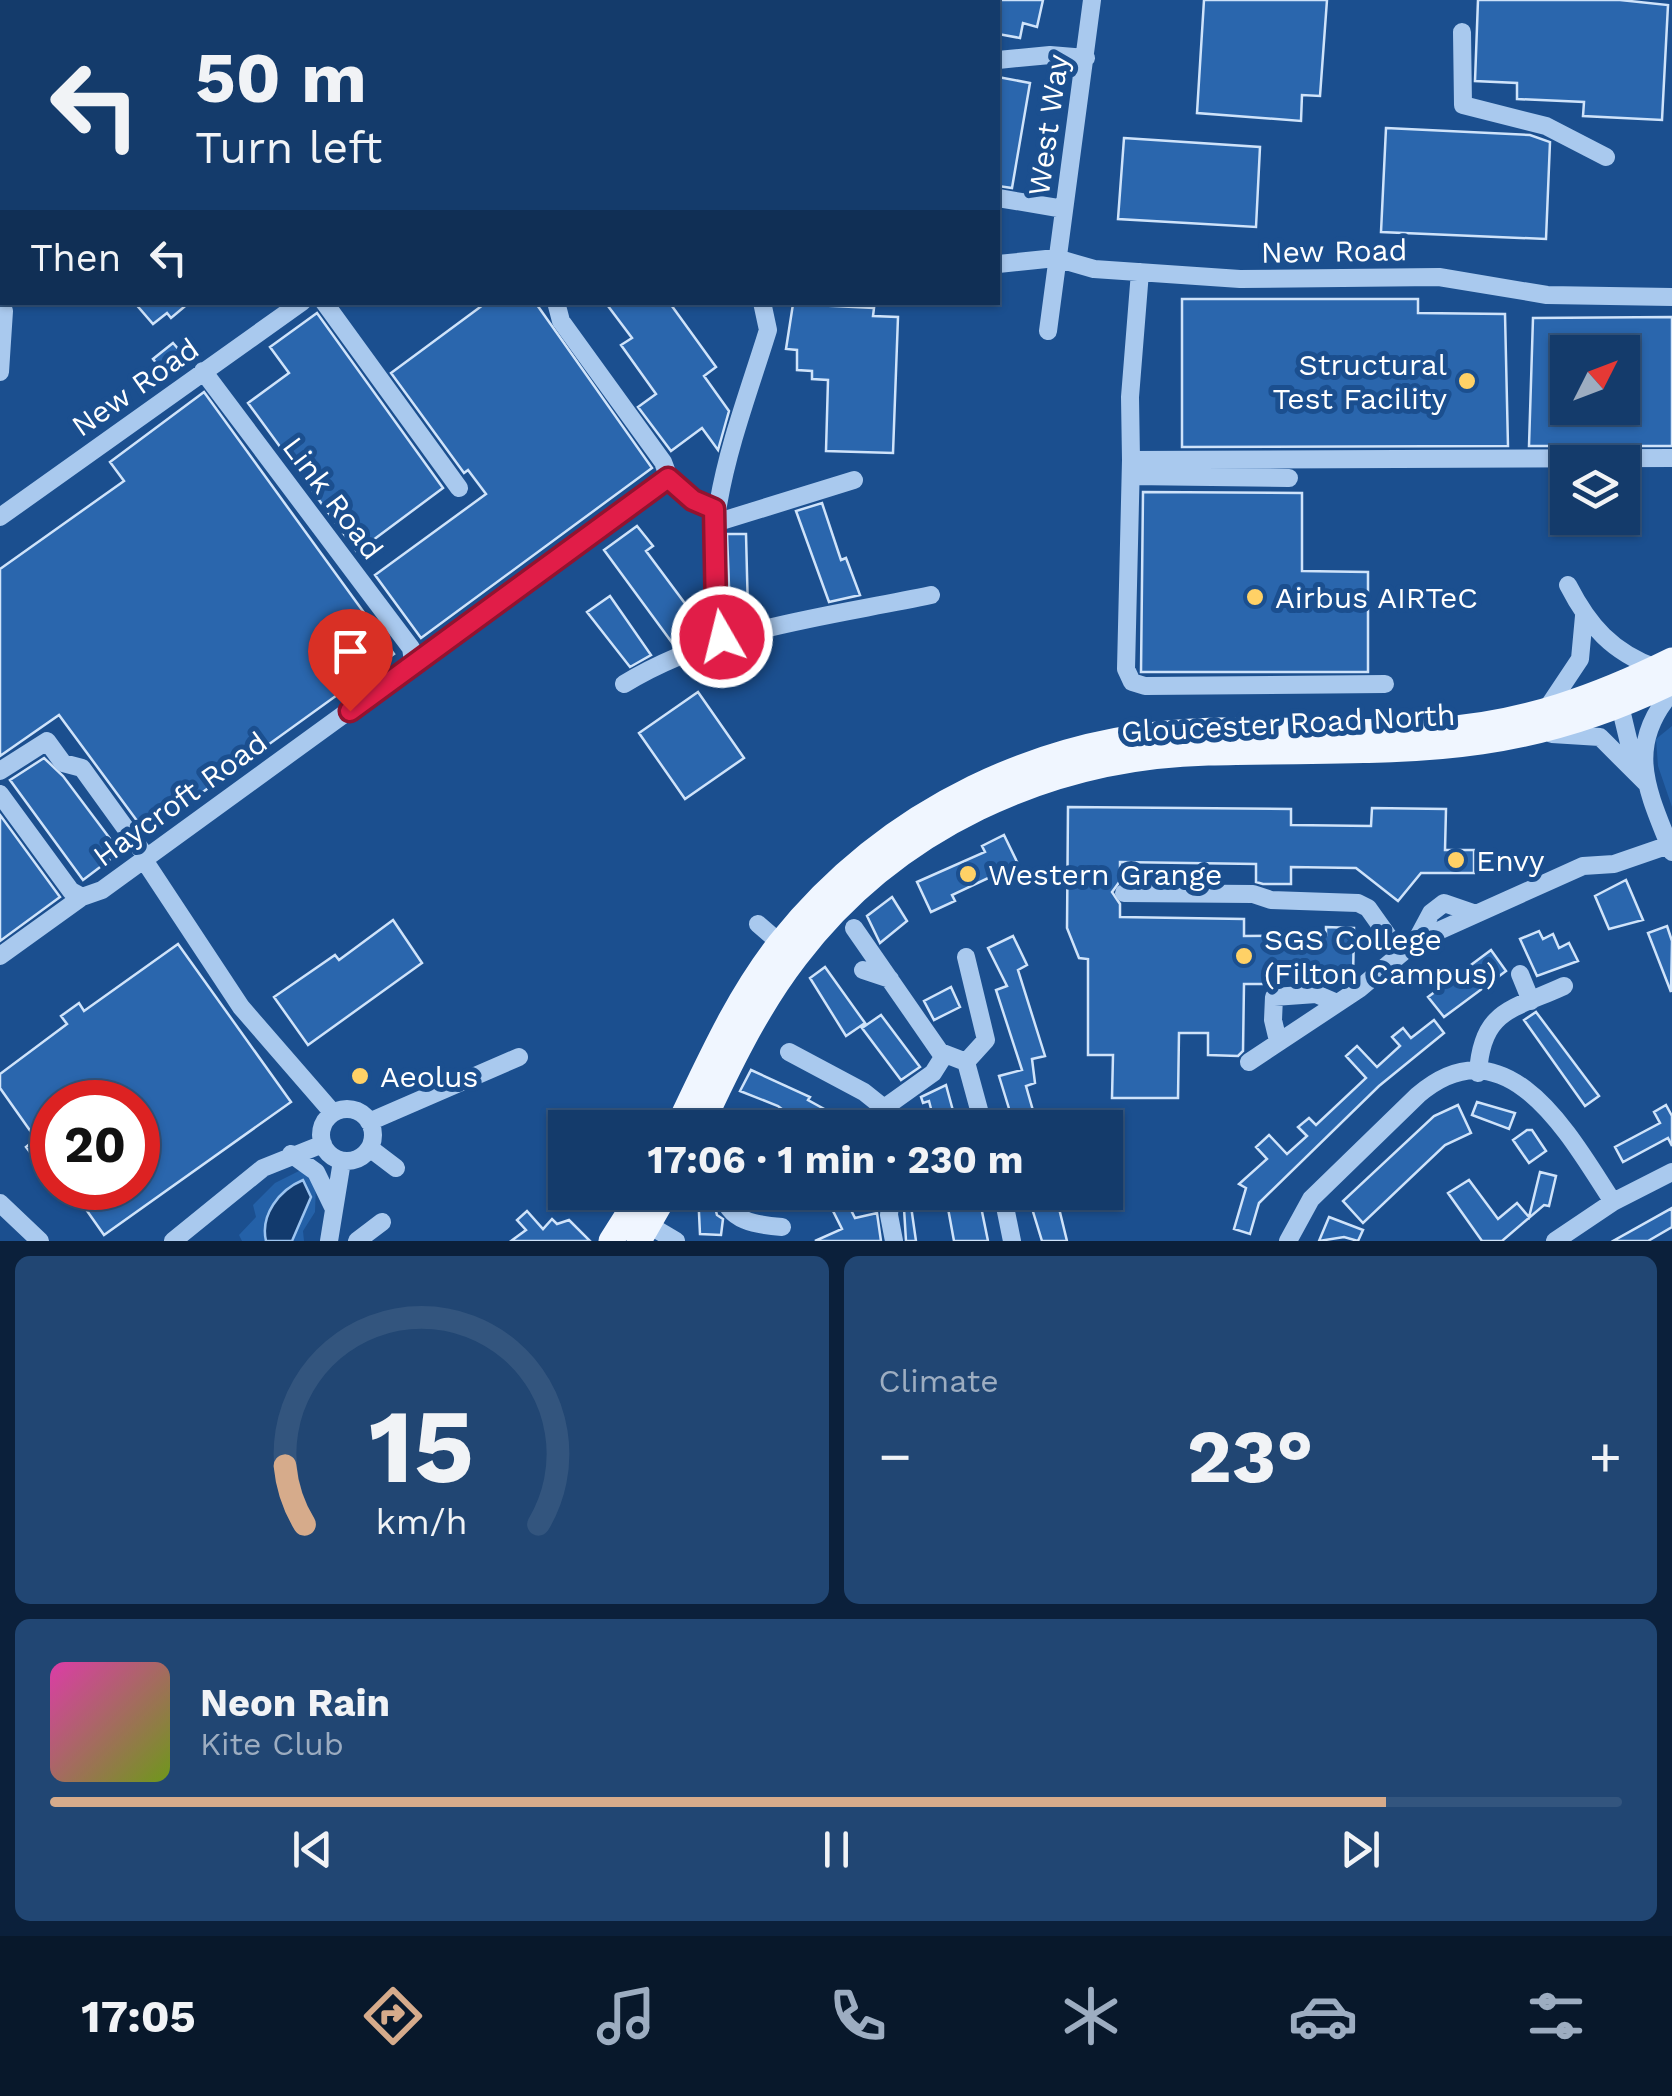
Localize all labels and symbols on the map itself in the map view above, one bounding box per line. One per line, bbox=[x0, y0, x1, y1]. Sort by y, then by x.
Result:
street label: West Way bbox=[1021, 52, 1075, 198]
street label: New Road bbox=[1260, 232, 1408, 270]
street label: New Road bbox=[65, 331, 205, 443]
north arrow bbox=[1550, 335, 1640, 425]
place label: Structural Test Facility bbox=[1273, 347, 1448, 416]
marker: Structural Test Facility bbox=[1456, 370, 1478, 392]
street label: Link Road bbox=[276, 430, 390, 566]
place label: Airbus AIRTeC bbox=[1275, 580, 1478, 615]
position arrow bbox=[670, 585, 774, 689]
marker: Airbus AIRTeC bbox=[1244, 586, 1266, 608]
pin bbox=[308, 609, 393, 712]
street label: Gloucester Road North bbox=[1120, 697, 1456, 749]
street label: Haycroft Road bbox=[86, 724, 274, 874]
place label: Envy bbox=[1476, 843, 1545, 878]
marker: Envy bbox=[1445, 849, 1467, 871]
place label: Western Grange bbox=[988, 857, 1222, 892]
marker: Western Grange bbox=[957, 863, 979, 885]
place label: SGS College (Filton Campus) bbox=[1264, 922, 1497, 991]
marker: SGS College (Filton Campus) bbox=[1233, 945, 1255, 967]
place label: Aeolus bbox=[380, 1059, 478, 1094]
marker: Aeolus bbox=[349, 1065, 371, 1087]
speed limit sign: 20 bbox=[30, 1080, 160, 1210]

